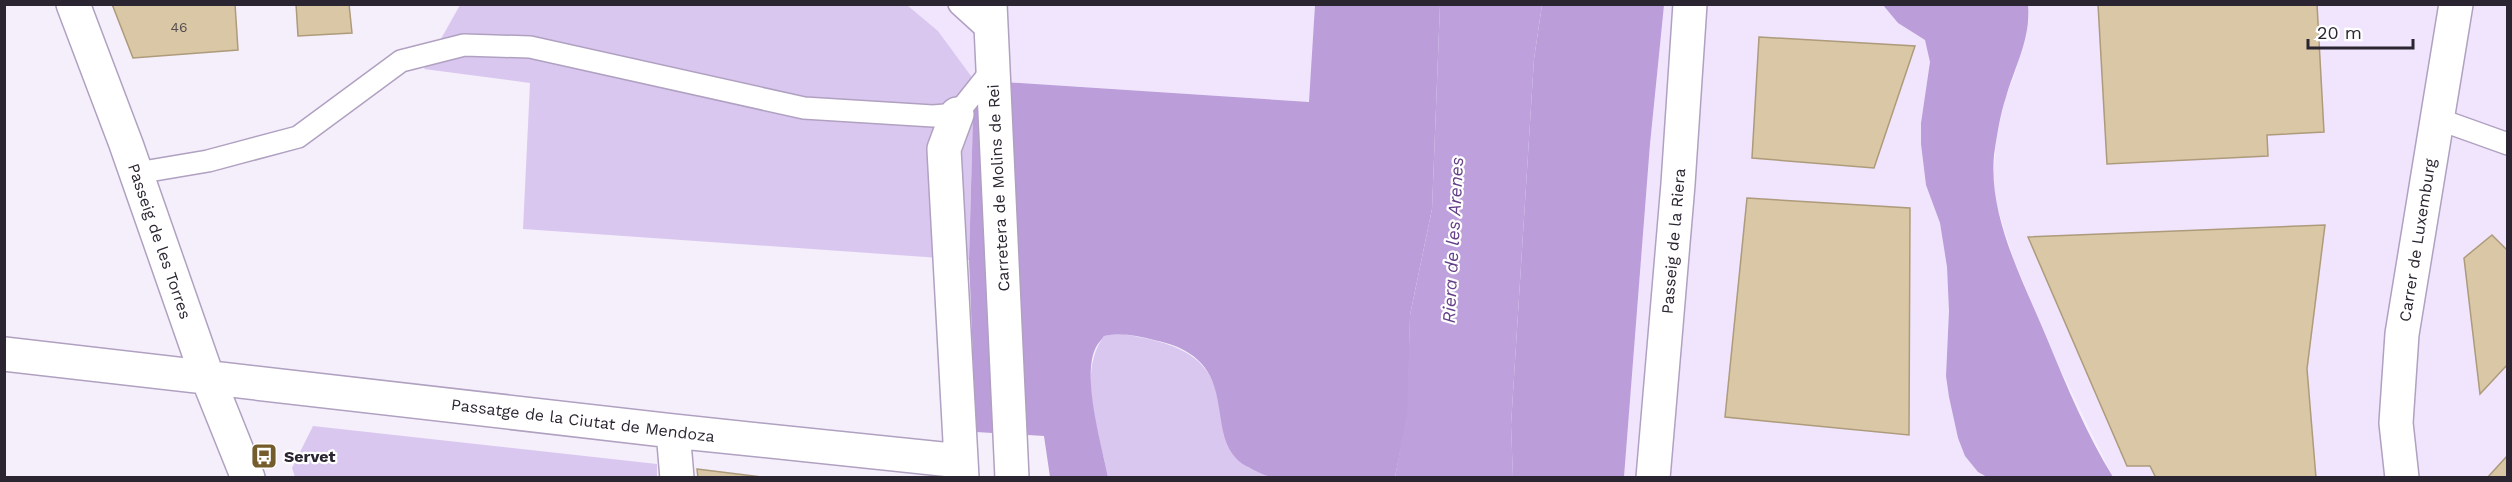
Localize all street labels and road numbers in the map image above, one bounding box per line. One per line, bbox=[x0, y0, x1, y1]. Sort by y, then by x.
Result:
street label: Carretera de Molins de Rei bbox=[984, 84, 1013, 292]
street label: Carrer de Luxemburg bbox=[2395, 157, 2440, 323]
street label: Passeig de les Torres bbox=[124, 161, 195, 322]
street label: Passeig de la Riera bbox=[1658, 167, 1689, 315]
street label: Passatge de la Ciutat de Mendoza bbox=[450, 395, 716, 446]

